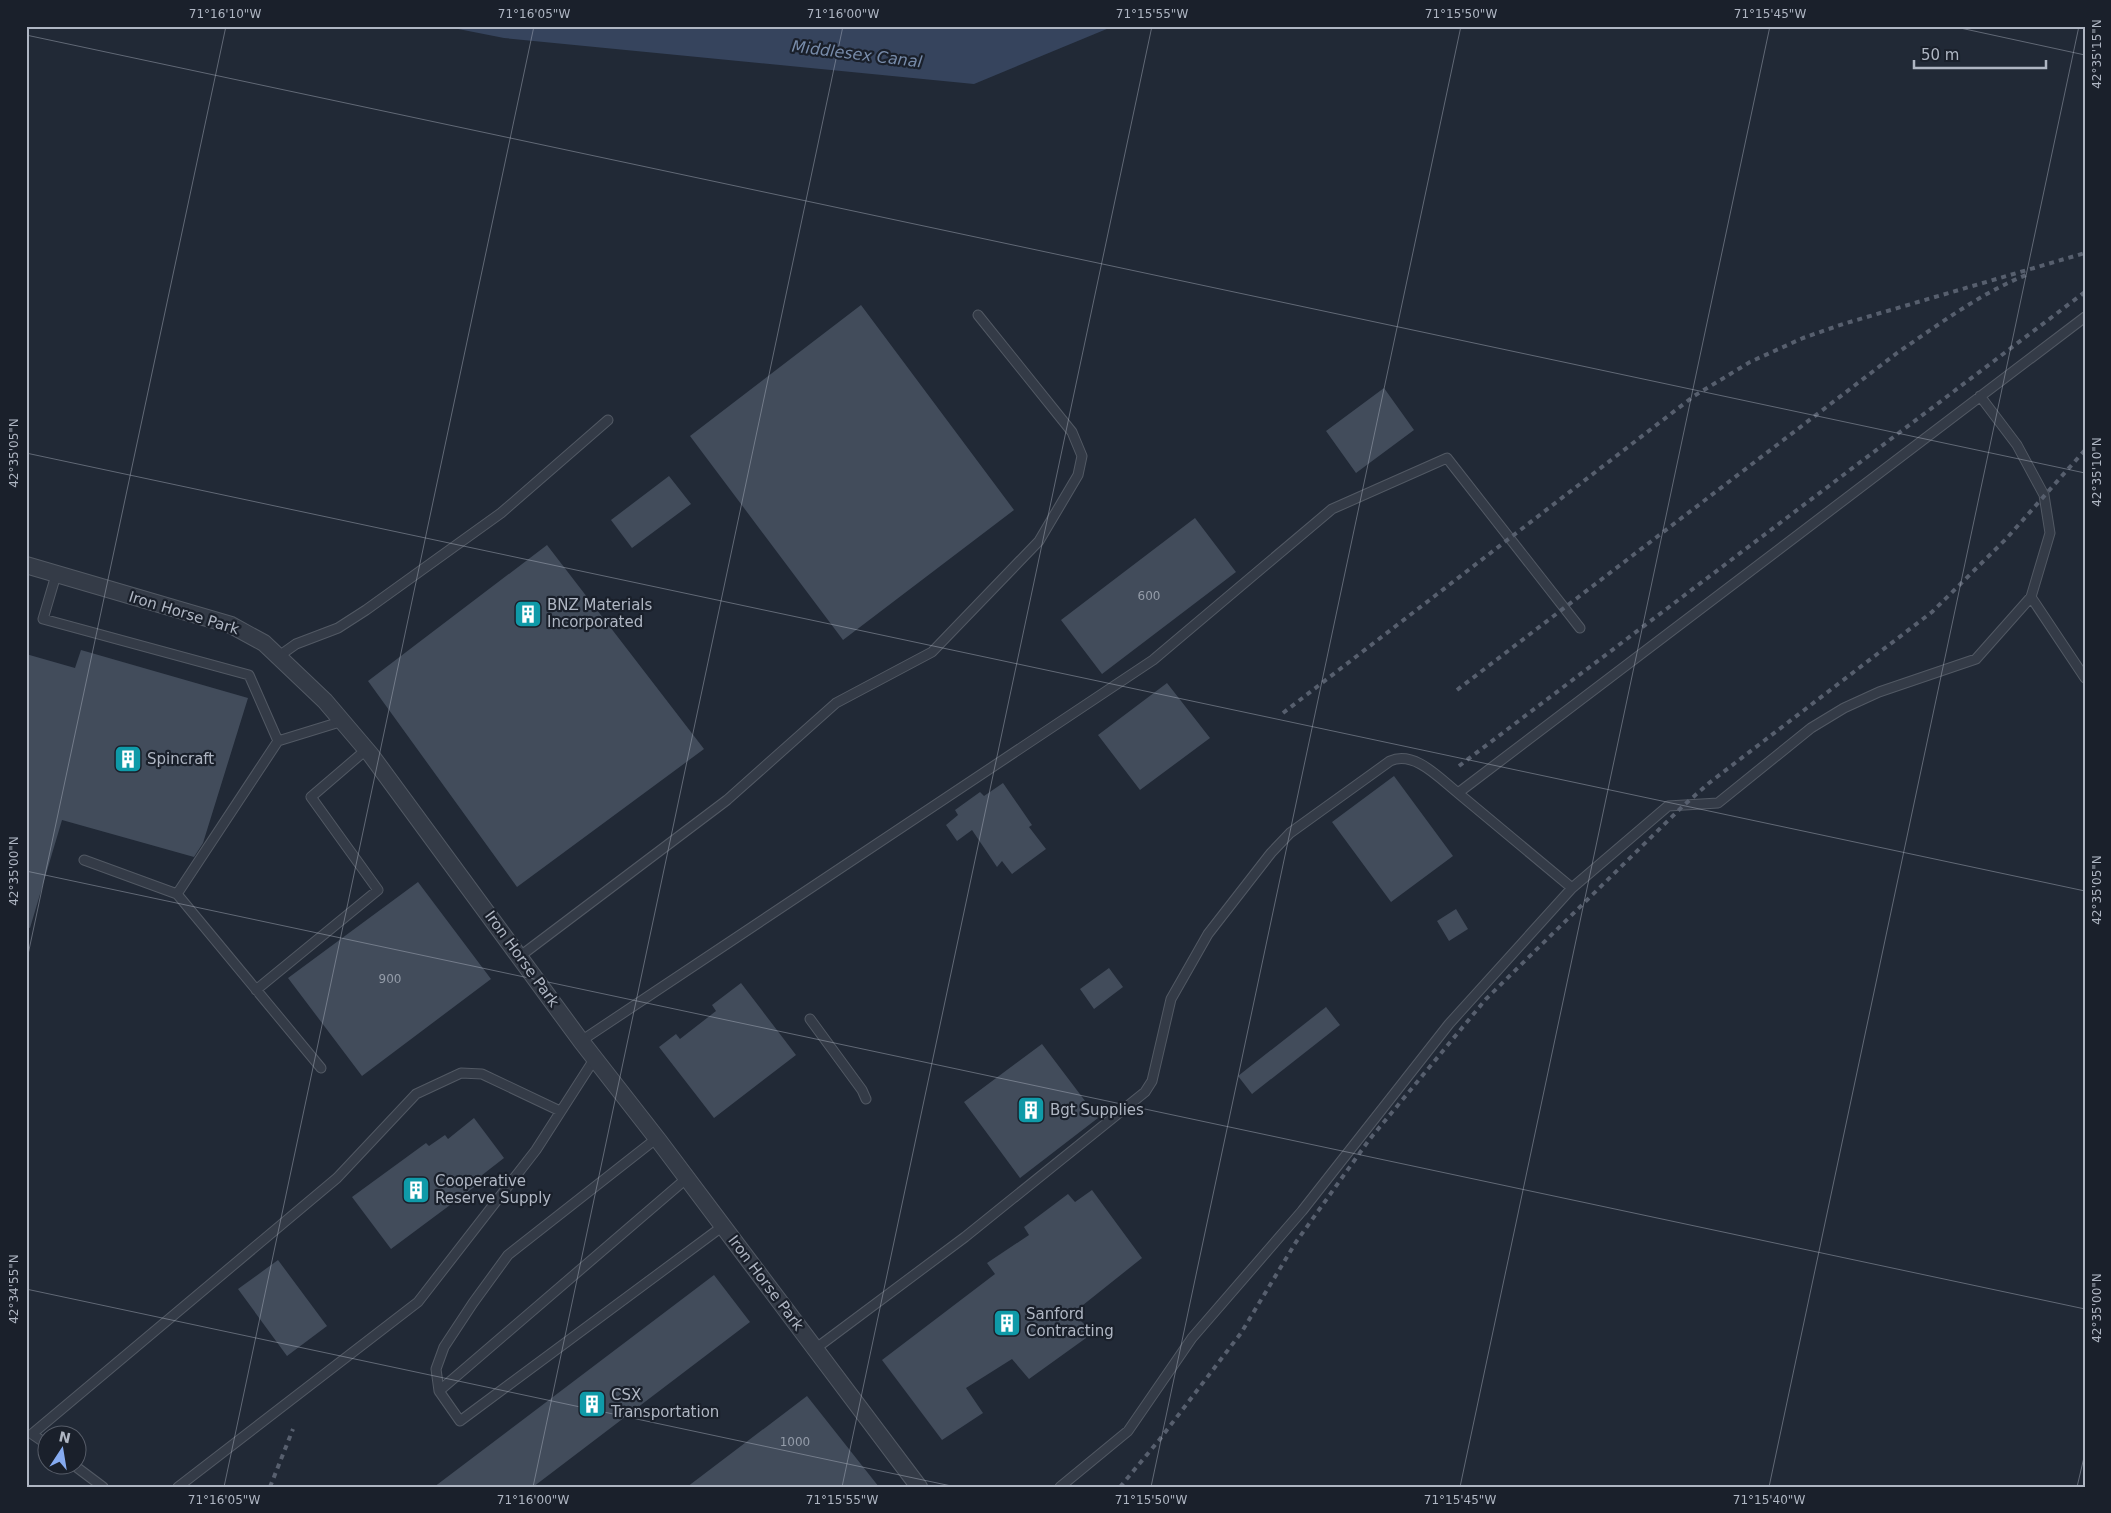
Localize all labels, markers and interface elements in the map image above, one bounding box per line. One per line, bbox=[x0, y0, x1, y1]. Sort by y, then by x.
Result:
text: 71°16'10"W bbox=[189, 7, 261, 21]
text: 71°16'05"W bbox=[498, 7, 570, 21]
text: 71°16'00"W bbox=[807, 7, 879, 21]
text: 71°15'55"W bbox=[1116, 7, 1188, 21]
text: 71°15'50"W bbox=[1425, 7, 1497, 21]
text: 71°15'45"W bbox=[1734, 7, 1806, 21]
text: 42°35'15"N bbox=[2090, 19, 2104, 89]
water label: Middlesex Canal bbox=[791, 37, 924, 71]
scale bar bbox=[1914, 38, 2046, 70]
text: 50 m bbox=[1921, 46, 1959, 64]
text: 42°35'05"N bbox=[7, 418, 21, 488]
text: 42°35'10"N bbox=[2090, 437, 2104, 507]
street label: Iron Horse Park bbox=[127, 588, 242, 638]
house number: 600 bbox=[1138, 589, 1160, 603]
place label: BNZ Materials Incorporated bbox=[547, 596, 652, 631]
building icon: BNZ Materials Incorporated bbox=[513, 599, 543, 629]
building icon: Spincraft bbox=[113, 744, 143, 774]
place label: Spincraft bbox=[147, 750, 214, 768]
text: 42°35'00"N bbox=[7, 836, 21, 906]
text: 42°35'05"N bbox=[2090, 855, 2104, 925]
street label: Iron Horse Park bbox=[481, 907, 563, 1011]
house number: 900 bbox=[379, 972, 401, 986]
building icon: Bgt Supplies bbox=[1016, 1095, 1046, 1125]
place label: Bgt Supplies bbox=[1050, 1101, 1144, 1119]
place label: Cooperative Reserve Supply bbox=[435, 1172, 551, 1207]
building icon: Cooperative Reserve Supply bbox=[401, 1175, 431, 1205]
street label: Iron Horse Park bbox=[724, 1232, 808, 1334]
text: 42°34'55"N bbox=[7, 1254, 21, 1324]
text: 42°35'00"N bbox=[2090, 1273, 2104, 1343]
place label: Sanford Contracting bbox=[1026, 1305, 1114, 1340]
building icon: Sanford Contracting bbox=[992, 1308, 1022, 1338]
place label: CSX Transportation bbox=[610, 1386, 719, 1421]
building icon: CSX Transportation bbox=[577, 1389, 607, 1419]
north arrow bbox=[38, 1426, 88, 1476]
text: N bbox=[57, 1428, 72, 1446]
house number: 1000 bbox=[780, 1435, 810, 1449]
text: 71°16'05"W bbox=[188, 1493, 260, 1507]
text: 71°16'00"W bbox=[497, 1493, 569, 1507]
text: 71°15'55"W bbox=[806, 1493, 878, 1507]
text: 71°15'50"W bbox=[1115, 1493, 1187, 1507]
text: 71°15'45"W bbox=[1424, 1493, 1496, 1507]
text: 71°15'40"W bbox=[1733, 1493, 1805, 1507]

